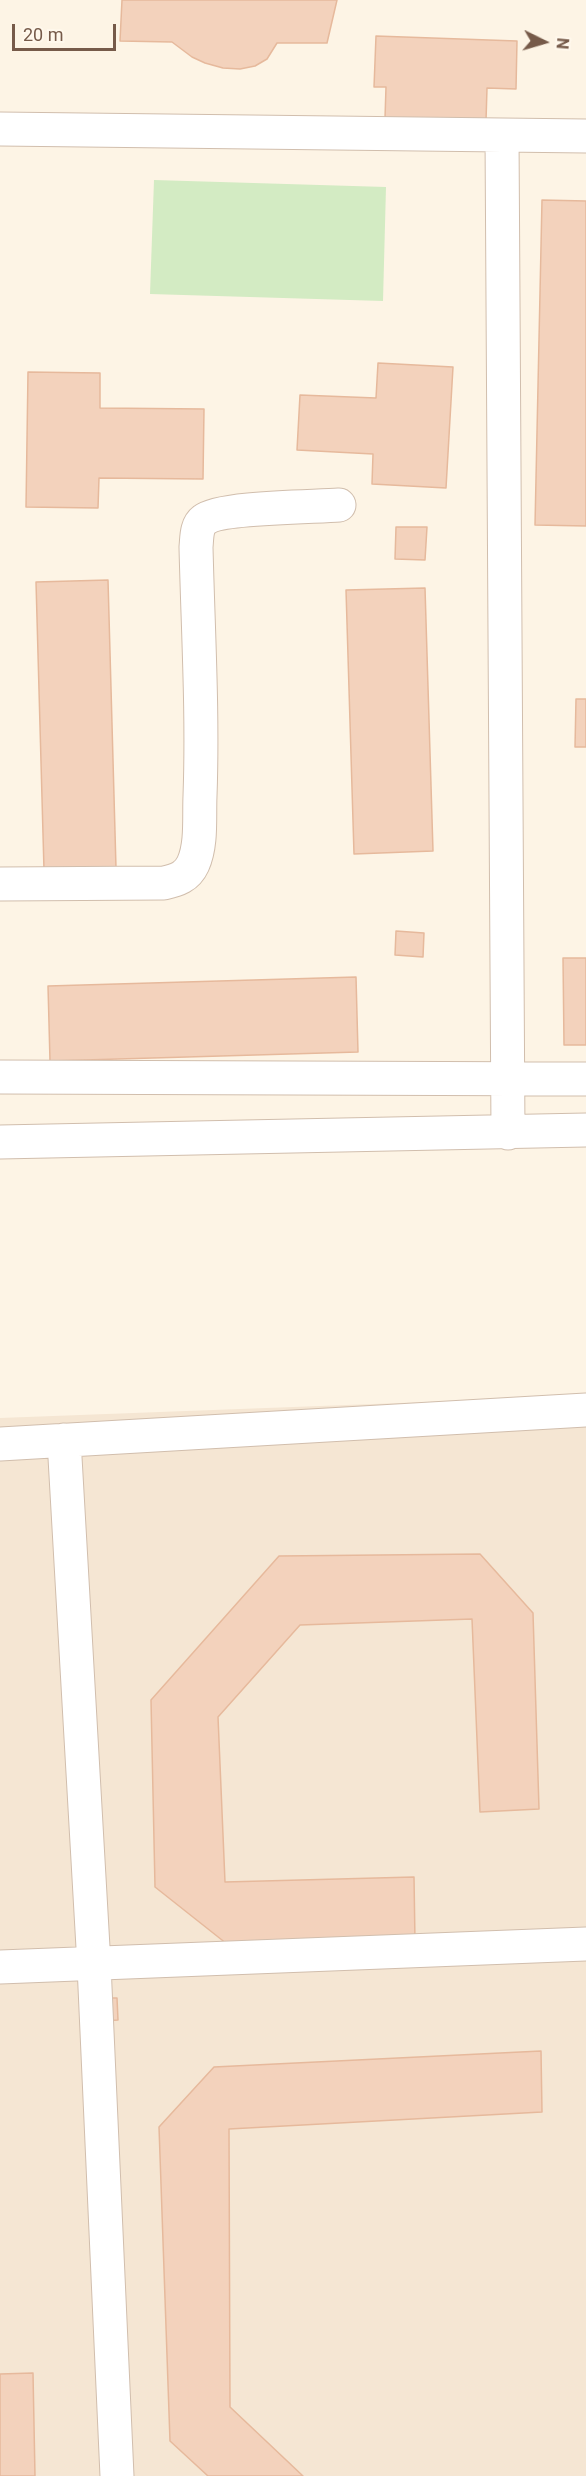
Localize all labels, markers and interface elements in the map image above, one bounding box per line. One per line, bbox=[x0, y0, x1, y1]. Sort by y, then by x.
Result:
scale bar bbox=[15, 12, 118, 50]
north arrow bbox=[514, 12, 574, 72]
text: 20 m bbox=[23, 24, 63, 45]
text: N bbox=[552, 37, 572, 50]

